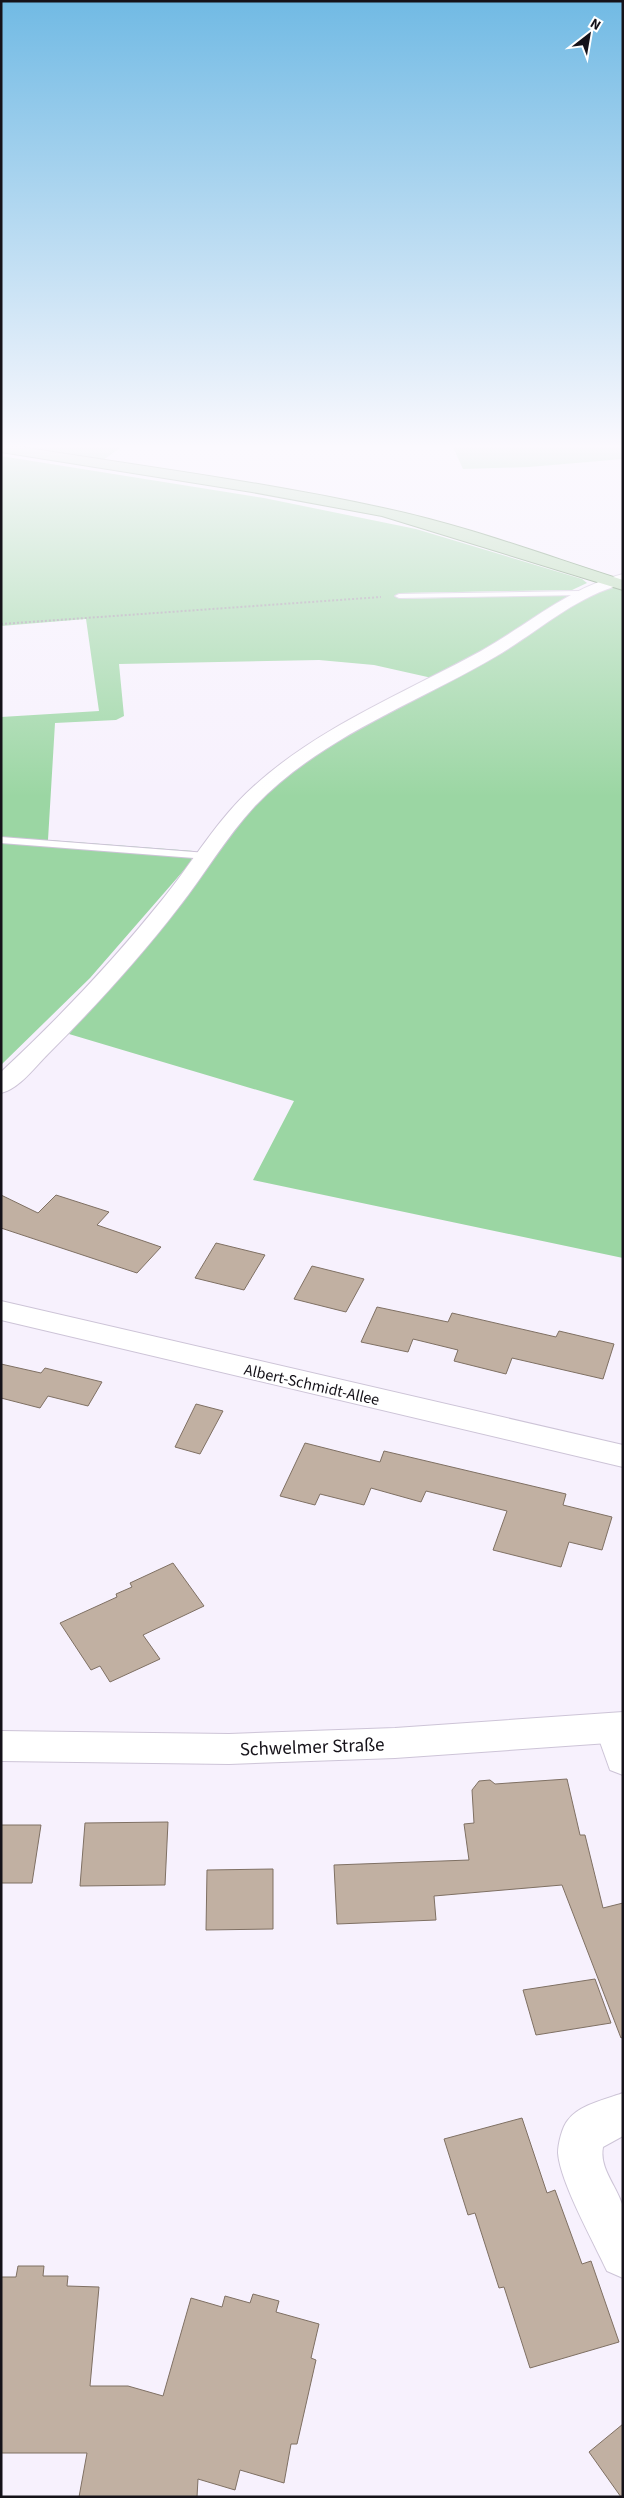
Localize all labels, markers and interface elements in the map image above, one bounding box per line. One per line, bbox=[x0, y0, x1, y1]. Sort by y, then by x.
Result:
north arrow bbox=[564, 10, 614, 60]
text: N bbox=[586, 14, 604, 36]
street label: Albert-Schmidt-Allee bbox=[242, 1359, 382, 1411]
street label: Schwelmer Straße bbox=[239, 1731, 385, 1764]

